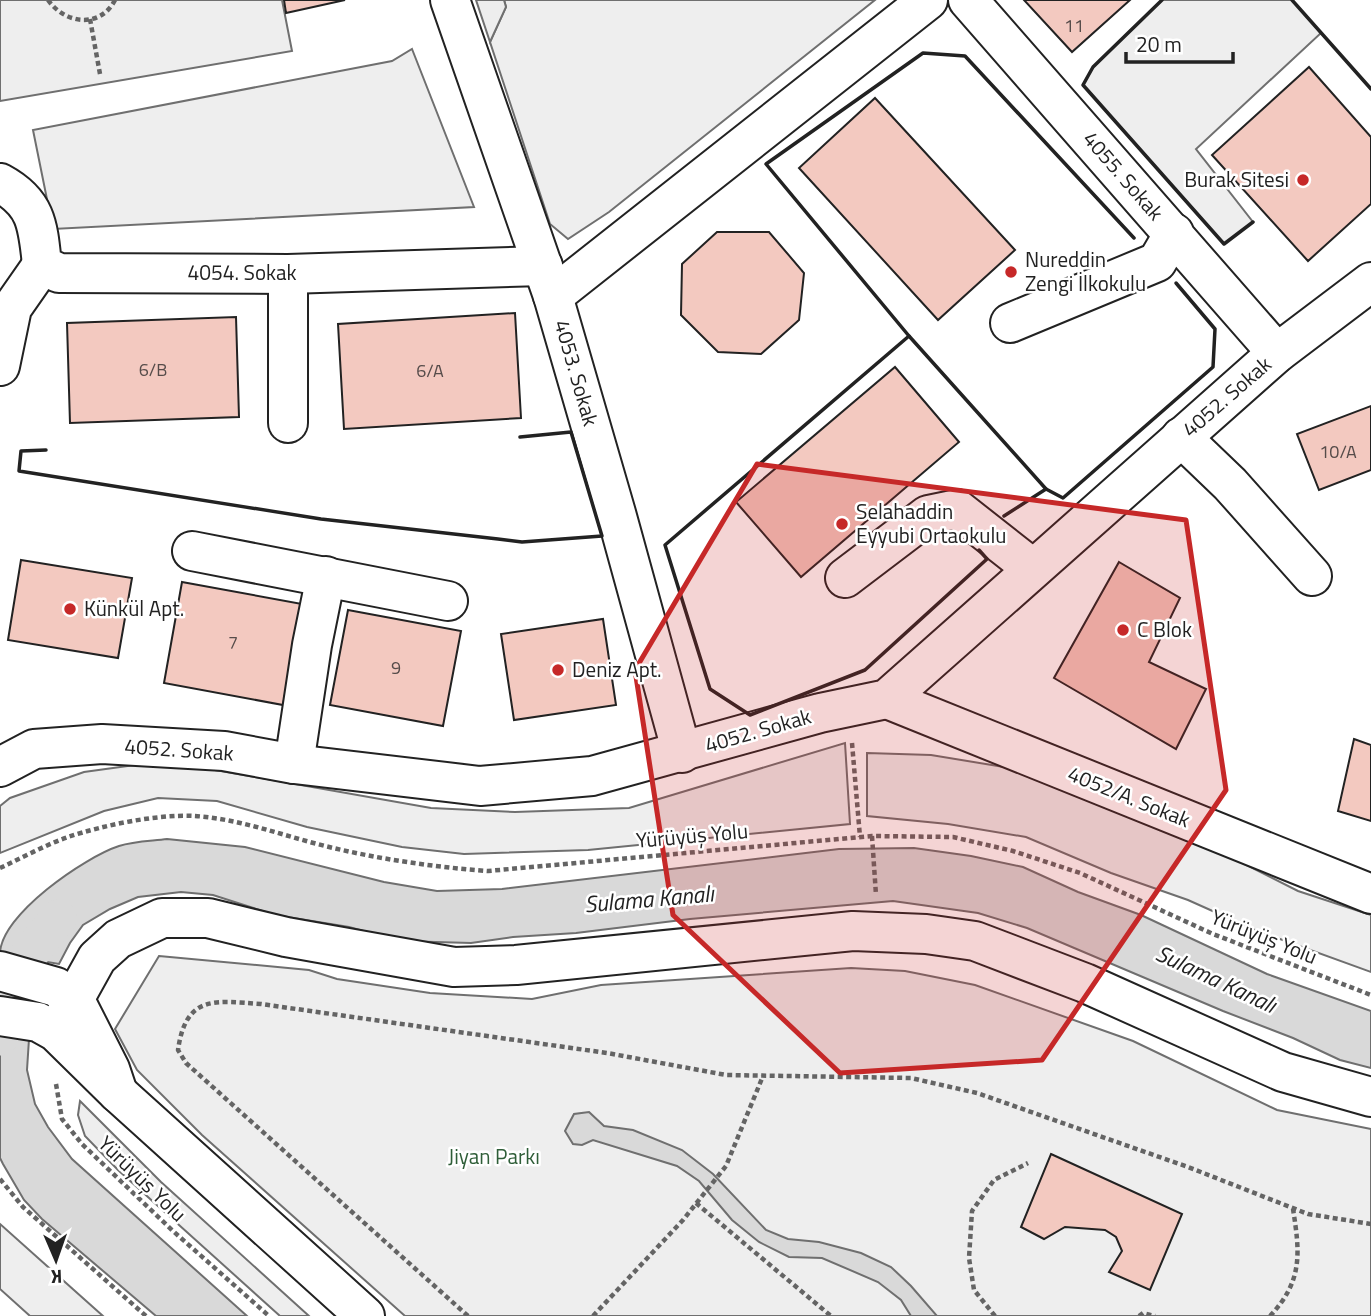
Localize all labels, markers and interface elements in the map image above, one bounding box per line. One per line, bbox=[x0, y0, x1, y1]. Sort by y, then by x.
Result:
house number: 11 bbox=[1064, 12, 1084, 39]
scale bar bbox=[1126, 21, 1233, 65]
text: 20 m bbox=[1136, 28, 1182, 60]
street label: 4055. Sokak bbox=[1076, 124, 1172, 227]
place label: Burak Sitesi bbox=[1184, 163, 1289, 195]
marker: Burak Sitesi bbox=[1295, 172, 1311, 188]
place label: Nureddin Zengi İlkokulu bbox=[1025, 243, 1146, 299]
street label: 4054. Sokak bbox=[187, 256, 297, 288]
marker: Nureddin Zengi İlkokulu bbox=[1003, 264, 1019, 280]
street label: 4053. Sokak bbox=[547, 316, 607, 430]
street label: 4052. Sokak bbox=[1175, 348, 1278, 444]
house number: 6/B bbox=[139, 356, 167, 383]
house number: 6/A bbox=[416, 357, 444, 384]
house number: 10/A bbox=[1319, 438, 1357, 465]
place label: Selahaddin Eyyubi Ortaokulu bbox=[856, 495, 1006, 551]
marker: Selahaddin Eyyubi Ortaokulu bbox=[834, 516, 850, 532]
place label: Künkül Apt. bbox=[84, 592, 184, 624]
marker: Künkül Apt. bbox=[62, 601, 78, 617]
place label: C Blok bbox=[1137, 613, 1192, 645]
marker: C Blok bbox=[1115, 622, 1131, 638]
house number: 7 bbox=[228, 629, 238, 656]
place label: Deniz Apt. bbox=[572, 653, 662, 685]
house number: 9 bbox=[391, 654, 401, 681]
marker: Deniz Apt. bbox=[550, 662, 566, 678]
street label: 4052. Sokak bbox=[701, 700, 815, 760]
street label: 4052. Sokak bbox=[123, 729, 235, 769]
street label: 4052/A. Sokak bbox=[1063, 757, 1195, 835]
street label: Yürüyüş Yolu bbox=[635, 814, 749, 856]
water label: Sulama Kanalı bbox=[583, 875, 716, 922]
street label: Yürüyüş Yolu bbox=[1206, 900, 1322, 972]
water label: Sulama Kanalı bbox=[1150, 935, 1283, 1022]
street label: Yürüyüş Yolu bbox=[91, 1128, 194, 1229]
park label: Jiyan Parkı bbox=[448, 1140, 540, 1172]
north arrow bbox=[21, 1225, 91, 1295]
text: K bbox=[50, 1263, 63, 1292]

